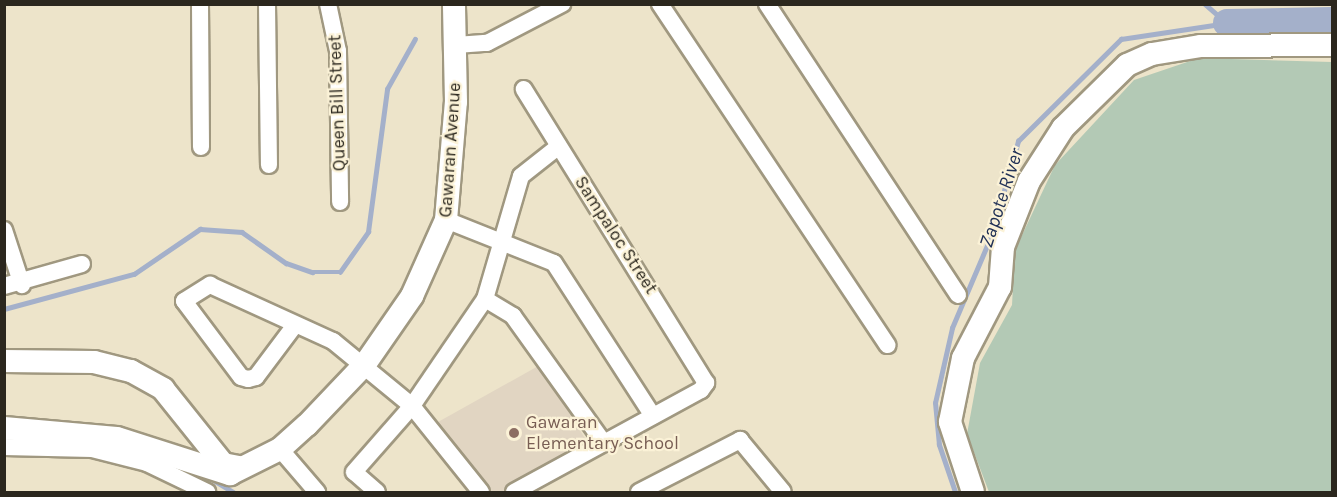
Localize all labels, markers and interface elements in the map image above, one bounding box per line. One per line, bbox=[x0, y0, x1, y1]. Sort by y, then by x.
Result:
street label: Queen Bill Street bbox=[324, 34, 350, 172]
street label: Gawaran Avenue bbox=[435, 82, 465, 218]
water label: Zapote River bbox=[974, 145, 1028, 251]
street label: Sampaloc Street bbox=[570, 172, 662, 298]
place label: Gawaran Elementary School bbox=[526, 412, 679, 454]
marker: Gawaran Elementary School bbox=[507, 426, 521, 440]

